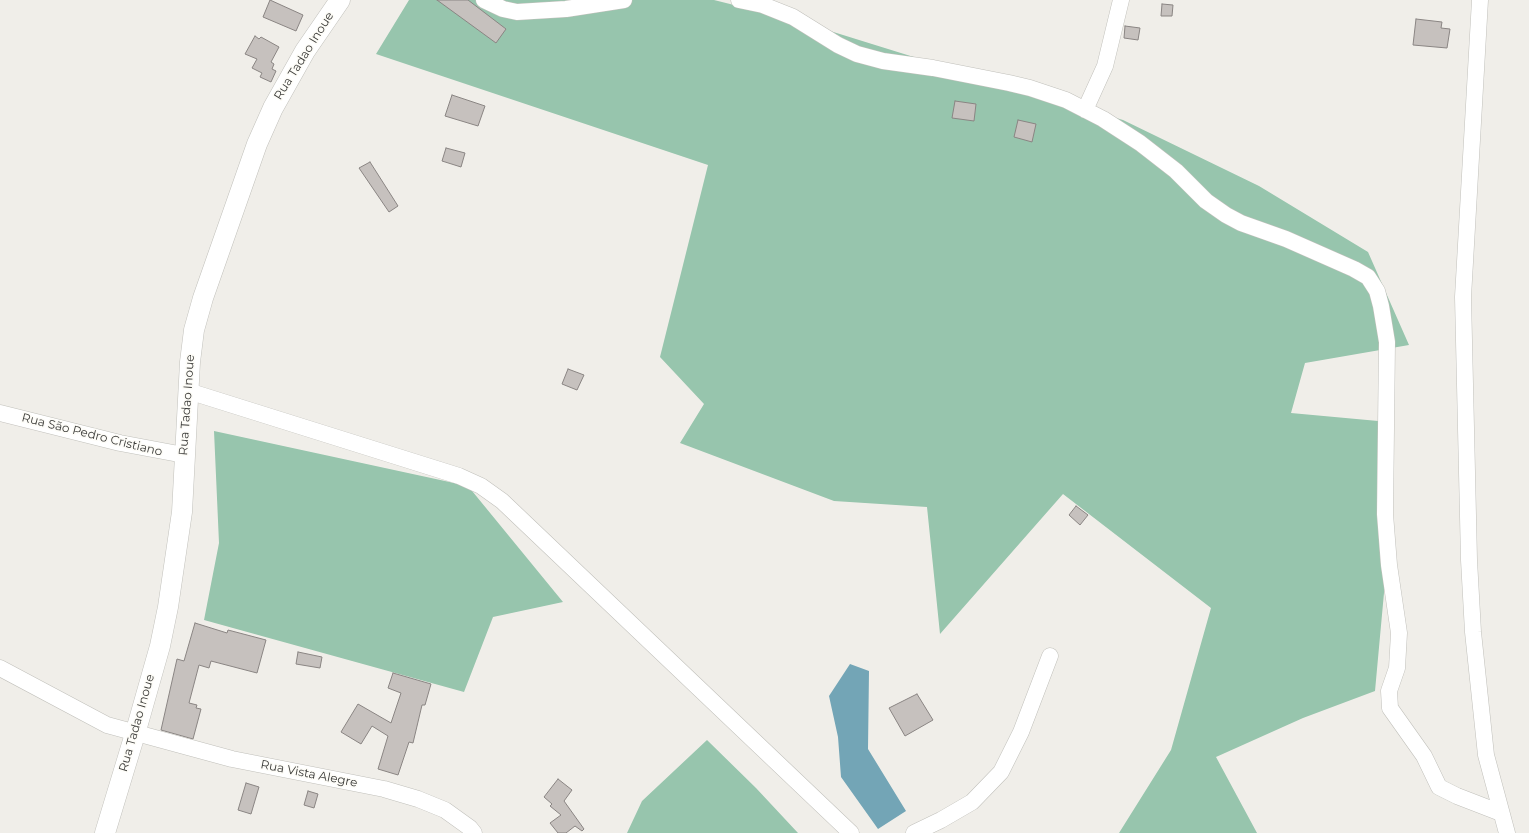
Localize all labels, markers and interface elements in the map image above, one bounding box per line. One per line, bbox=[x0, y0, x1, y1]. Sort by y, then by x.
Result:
street label: Rua Tadao Inoue bbox=[271, 9, 337, 103]
street label: Rua Tadao Inoue bbox=[176, 354, 198, 456]
street label: Rua São Pedro Cristiano bbox=[20, 411, 164, 459]
street label: Rua Tadao Inoue bbox=[116, 672, 158, 774]
street label: Rua Vista Alegre bbox=[259, 758, 359, 790]

